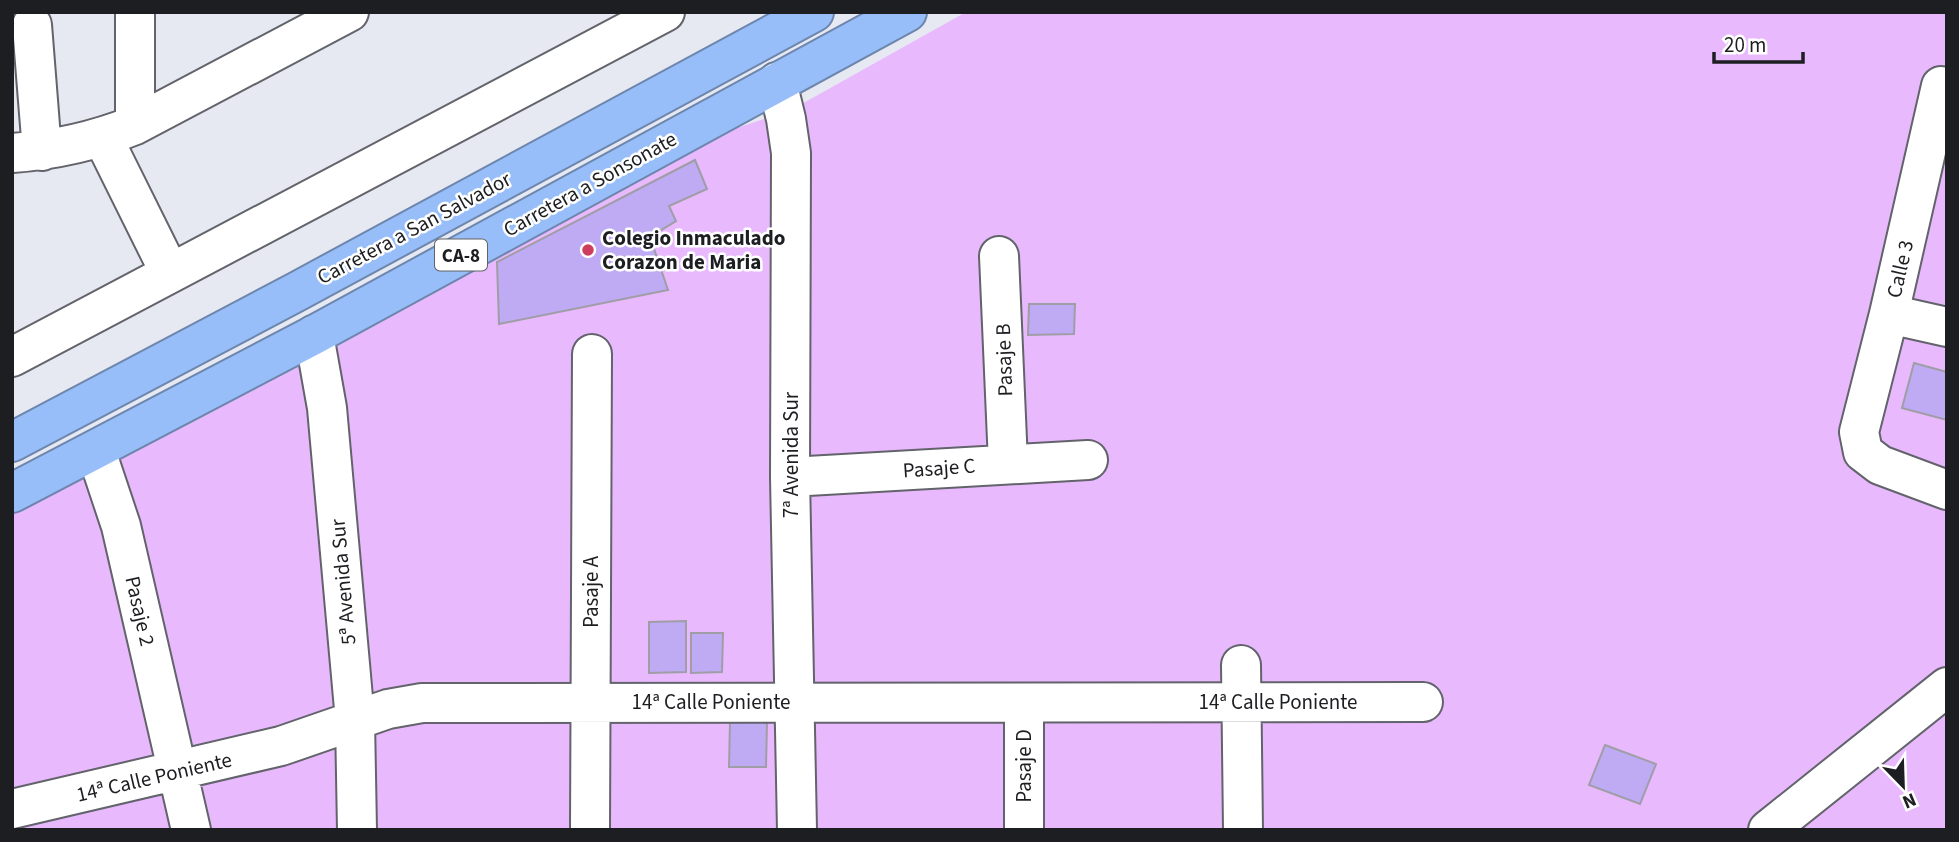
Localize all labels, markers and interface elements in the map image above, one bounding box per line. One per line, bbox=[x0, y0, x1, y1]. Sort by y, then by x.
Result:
scale bar bbox=[1714, 21, 1803, 65]
text: 20 m bbox=[1724, 30, 1766, 60]
street label: Carretera a Sonsonate bbox=[498, 124, 682, 244]
street label: Carretera a San Salvador bbox=[312, 164, 517, 292]
place label: Colegio Inmaculado Corazon de Maria bbox=[602, 223, 785, 277]
street label: Calle 3 bbox=[1879, 237, 1921, 301]
road number: CA-8 bbox=[435, 240, 487, 270]
marker: Colegio Inmaculado Corazon de Maria bbox=[580, 242, 596, 258]
street label: Pasaje B bbox=[988, 323, 1020, 397]
street label: 7ª Avenida Sur bbox=[776, 391, 806, 518]
street label: Pasaje C bbox=[902, 450, 976, 486]
street label: 5ª Avenida Sur bbox=[322, 517, 363, 646]
street label: Pasaje A bbox=[576, 555, 606, 628]
street label: Pasaje 2 bbox=[117, 573, 163, 649]
street label: 14ª Calle Poniente bbox=[632, 687, 790, 717]
street label: 14ª Calle Poniente bbox=[1199, 687, 1357, 717]
street label: Pasaje D bbox=[1009, 729, 1039, 803]
street label: 14ª Calle Poniente bbox=[73, 745, 235, 809]
north arrow bbox=[1868, 751, 1938, 821]
text: N bbox=[1898, 785, 1920, 815]

